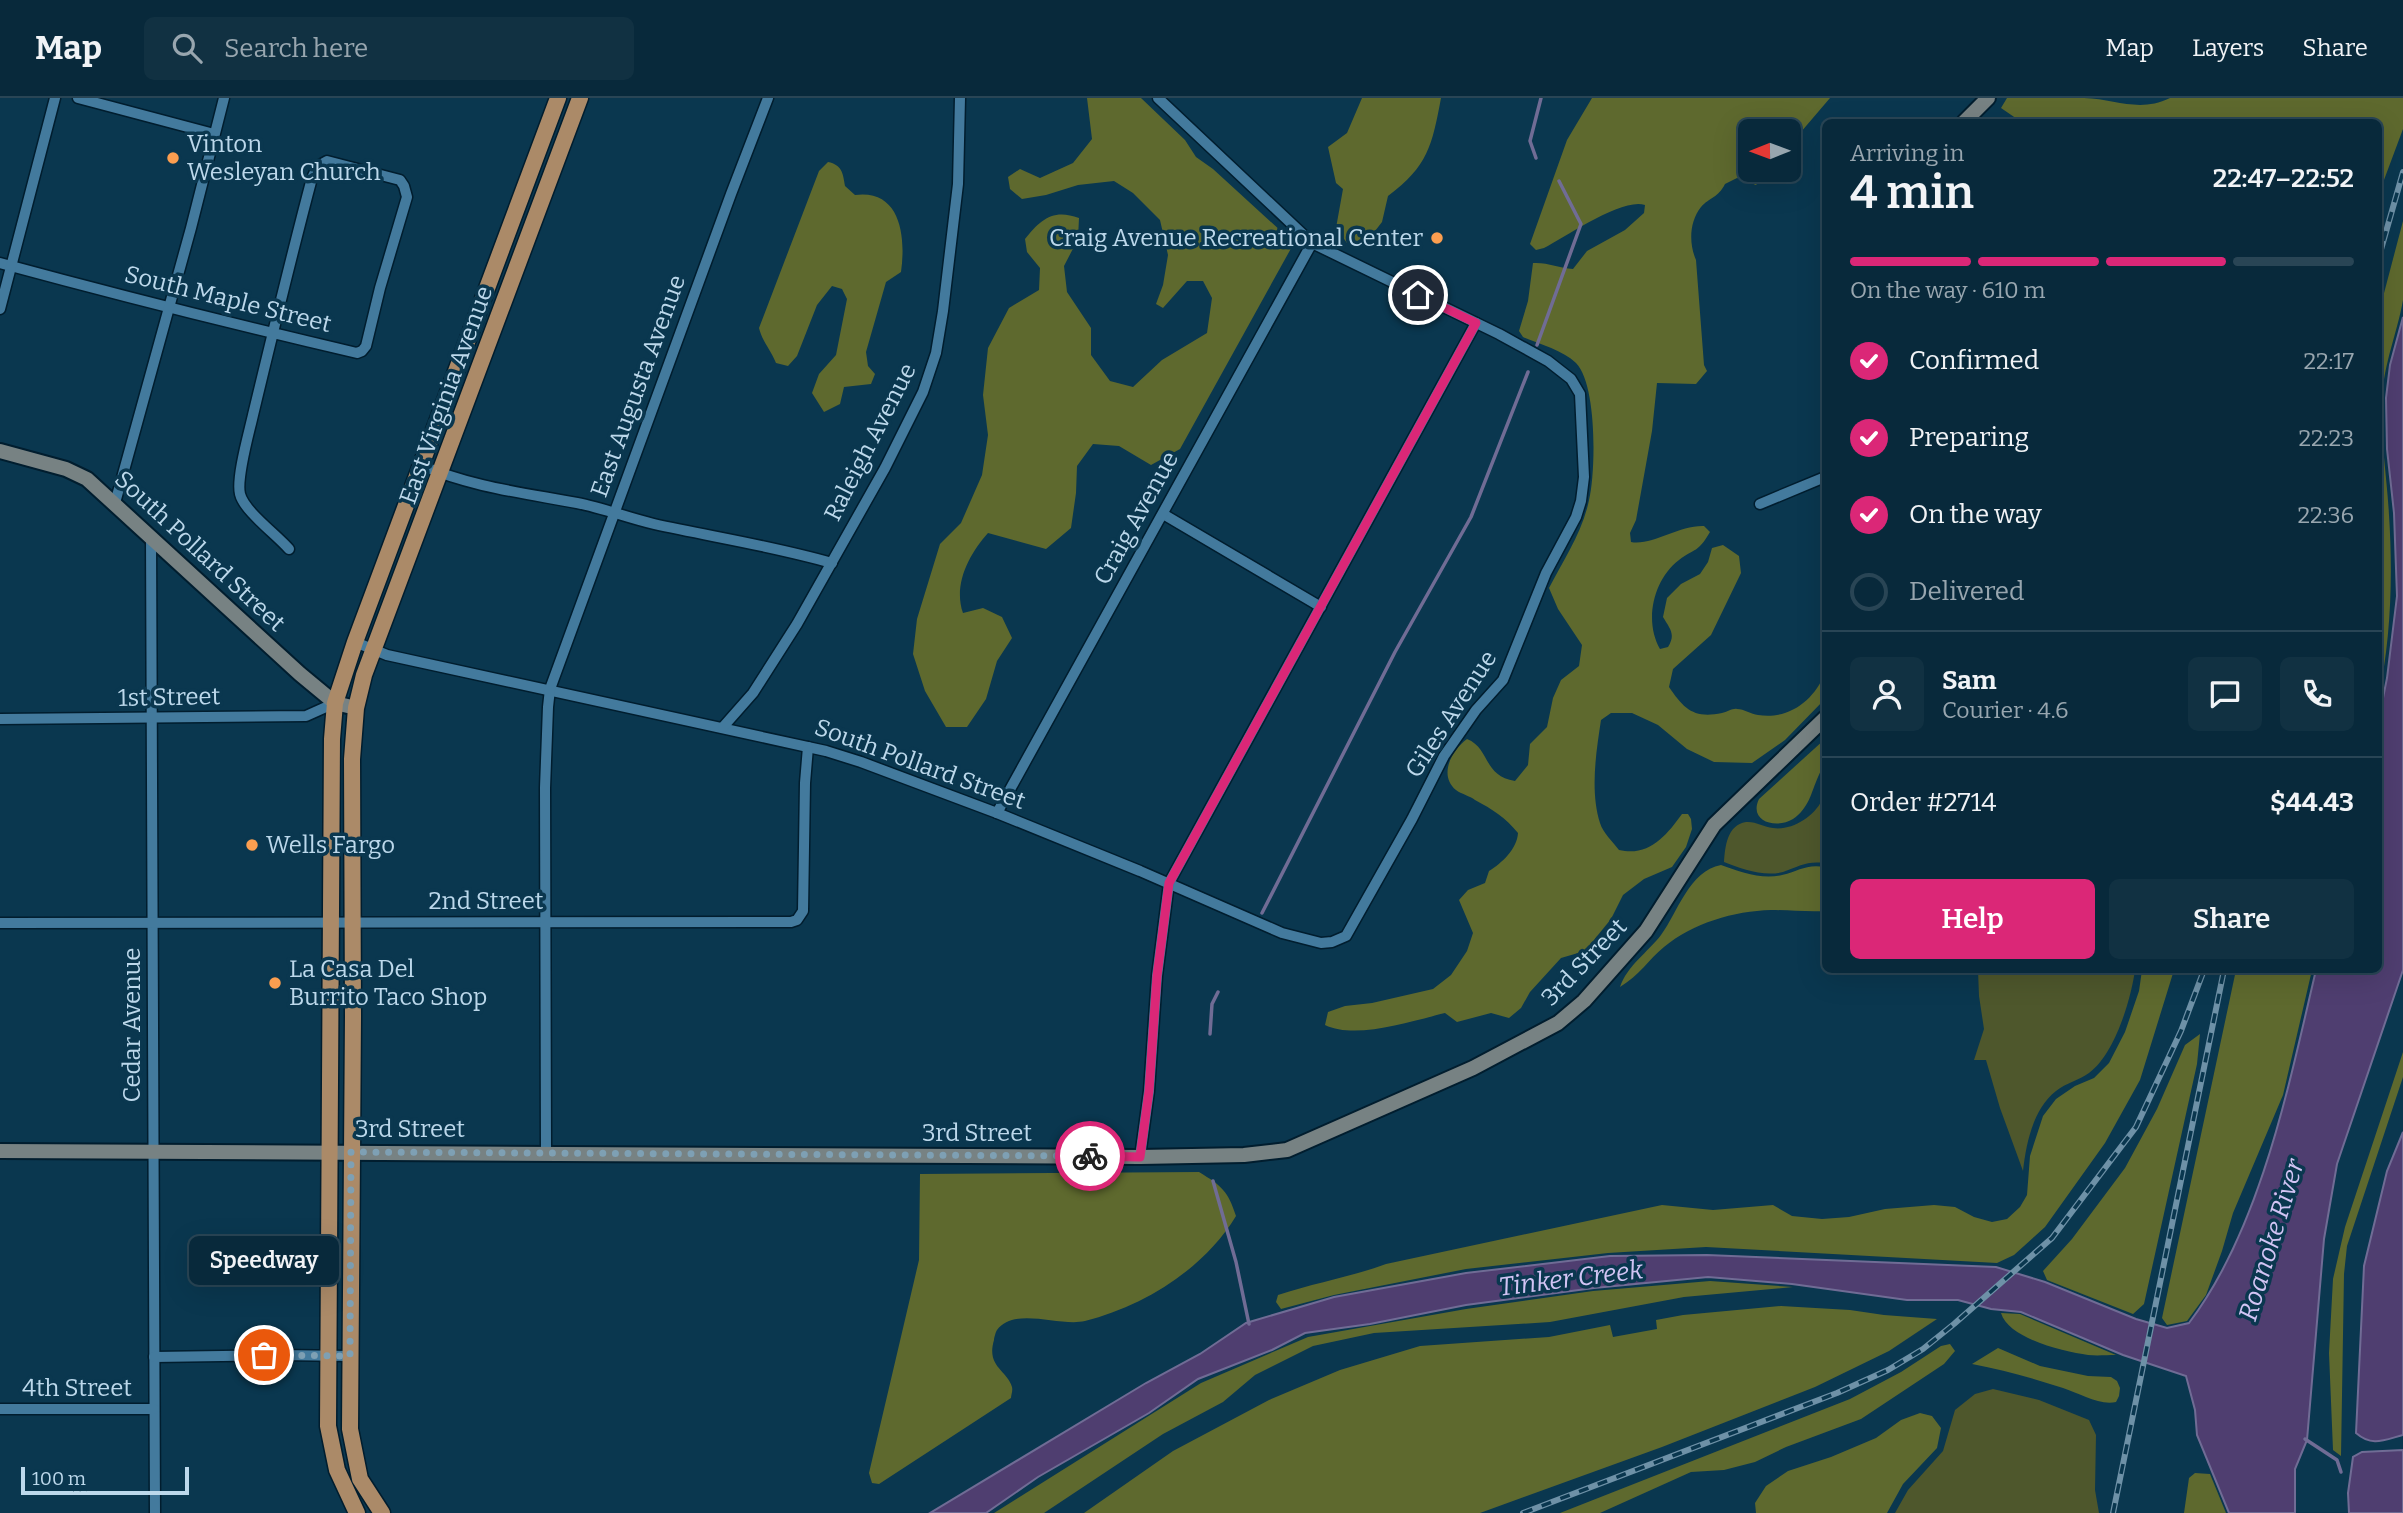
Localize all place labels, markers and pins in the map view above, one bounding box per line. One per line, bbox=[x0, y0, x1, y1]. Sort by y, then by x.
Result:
place label: Vinton Wesleyan Church bbox=[187, 130, 381, 186]
marker: Vinton Wesleyan Church bbox=[165, 150, 181, 166]
place label: Craig Avenue Recreational Center bbox=[1049, 224, 1423, 252]
marker: Craig Avenue Recreational Center bbox=[1429, 230, 1445, 246]
pin bbox=[1388, 265, 1448, 325]
place label: Wells Fargo bbox=[266, 831, 395, 859]
marker: Wells Fargo bbox=[244, 837, 260, 853]
place label: La Casa Del Burrito Taco Shop bbox=[289, 955, 487, 1011]
marker: La Casa Del Burrito Taco Shop bbox=[267, 975, 283, 991]
callout: Speedway bbox=[189, 1236, 339, 1285]
pin bbox=[234, 1325, 294, 1385]

